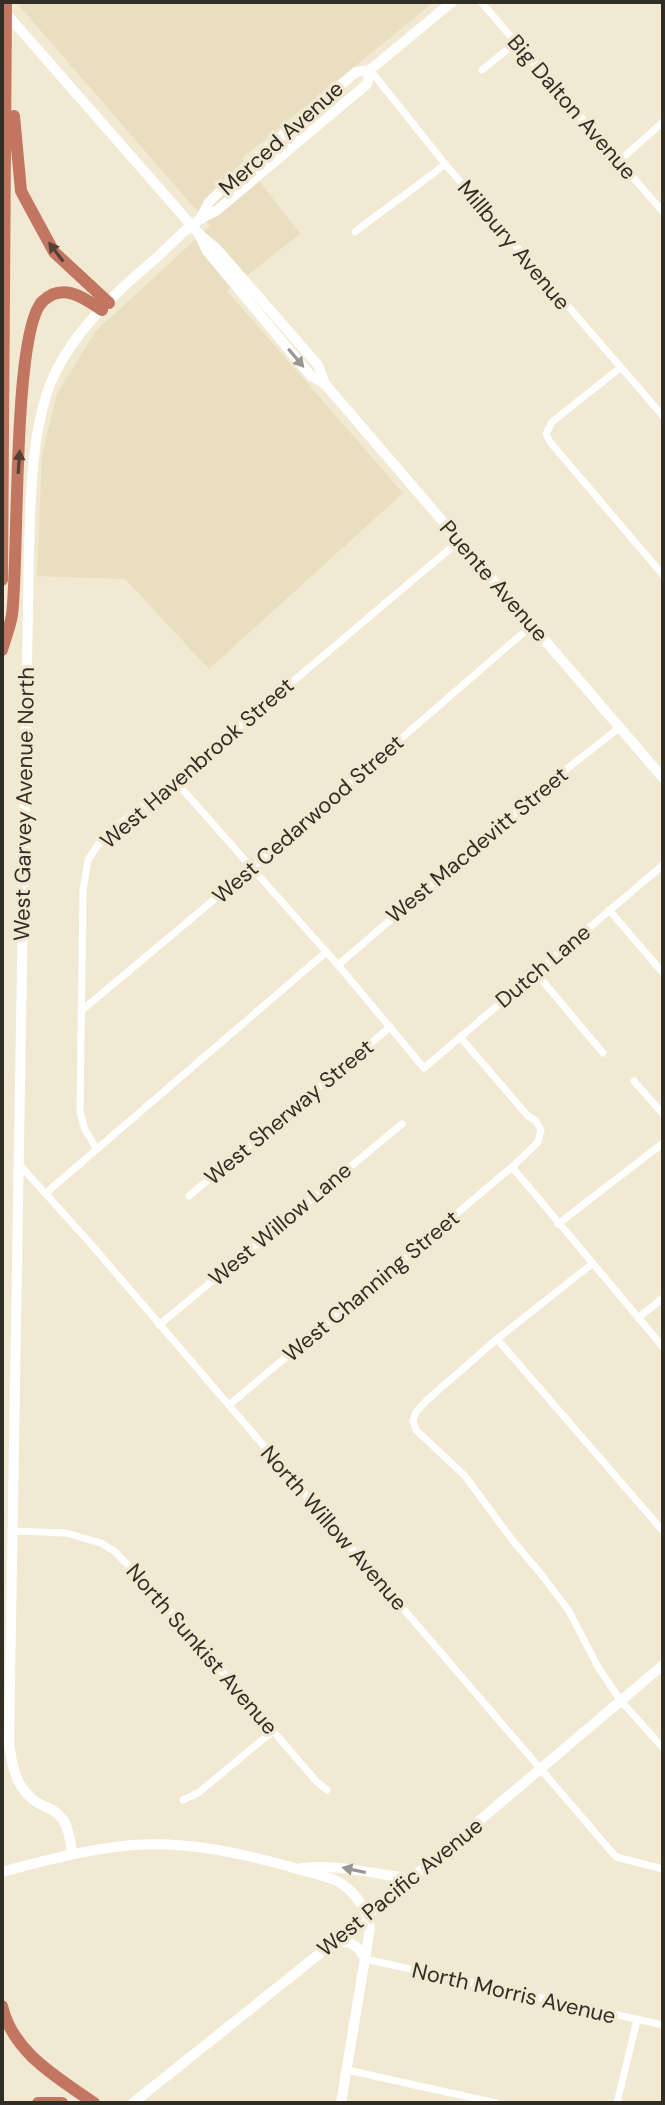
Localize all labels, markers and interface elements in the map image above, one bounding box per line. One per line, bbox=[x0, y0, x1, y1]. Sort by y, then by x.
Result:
street label: Big Dalton Avenue bbox=[501, 28, 643, 186]
street label: Merced Avenue bbox=[213, 74, 349, 202]
street label: Millbury Avenue bbox=[451, 174, 577, 316]
one-way arrow bbox=[48, 241, 64, 263]
one-way arrow bbox=[287, 348, 304, 368]
one-way arrow bbox=[13, 449, 26, 474]
street label: Puente Avenue bbox=[433, 514, 555, 648]
street label: West Garvey Avenue North bbox=[7, 667, 41, 941]
street label: West Havenbrook Street bbox=[94, 671, 300, 855]
street label: West Cedarwood Street bbox=[206, 728, 410, 910]
street label: West Macdevitt Street bbox=[380, 760, 574, 930]
street label: Dutch Lane bbox=[489, 918, 597, 1014]
street label: West Sherway Street bbox=[198, 1033, 380, 1191]
street label: West Willow Lane bbox=[202, 1156, 358, 1292]
street label: West Channing Street bbox=[277, 1204, 465, 1368]
street label: North Willow Avenue bbox=[254, 1439, 414, 1617]
street label: North Sunkist Avenue bbox=[120, 1557, 284, 1741]
street label: West Pacific Avenue bbox=[311, 1811, 489, 1963]
one-way arrow bbox=[341, 1863, 366, 1876]
street label: North Morris Avenue bbox=[409, 1955, 619, 2031]

